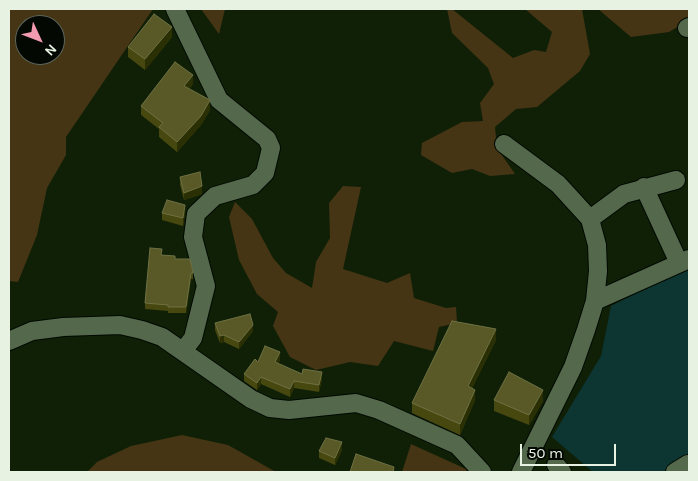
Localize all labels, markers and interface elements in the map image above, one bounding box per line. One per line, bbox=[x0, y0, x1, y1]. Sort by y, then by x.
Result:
north arrow bbox=[15, 15, 65, 65]
text: N bbox=[41, 40, 60, 59]
scale bar bbox=[523, 434, 619, 466]
text: 50 m bbox=[528, 444, 563, 462]

